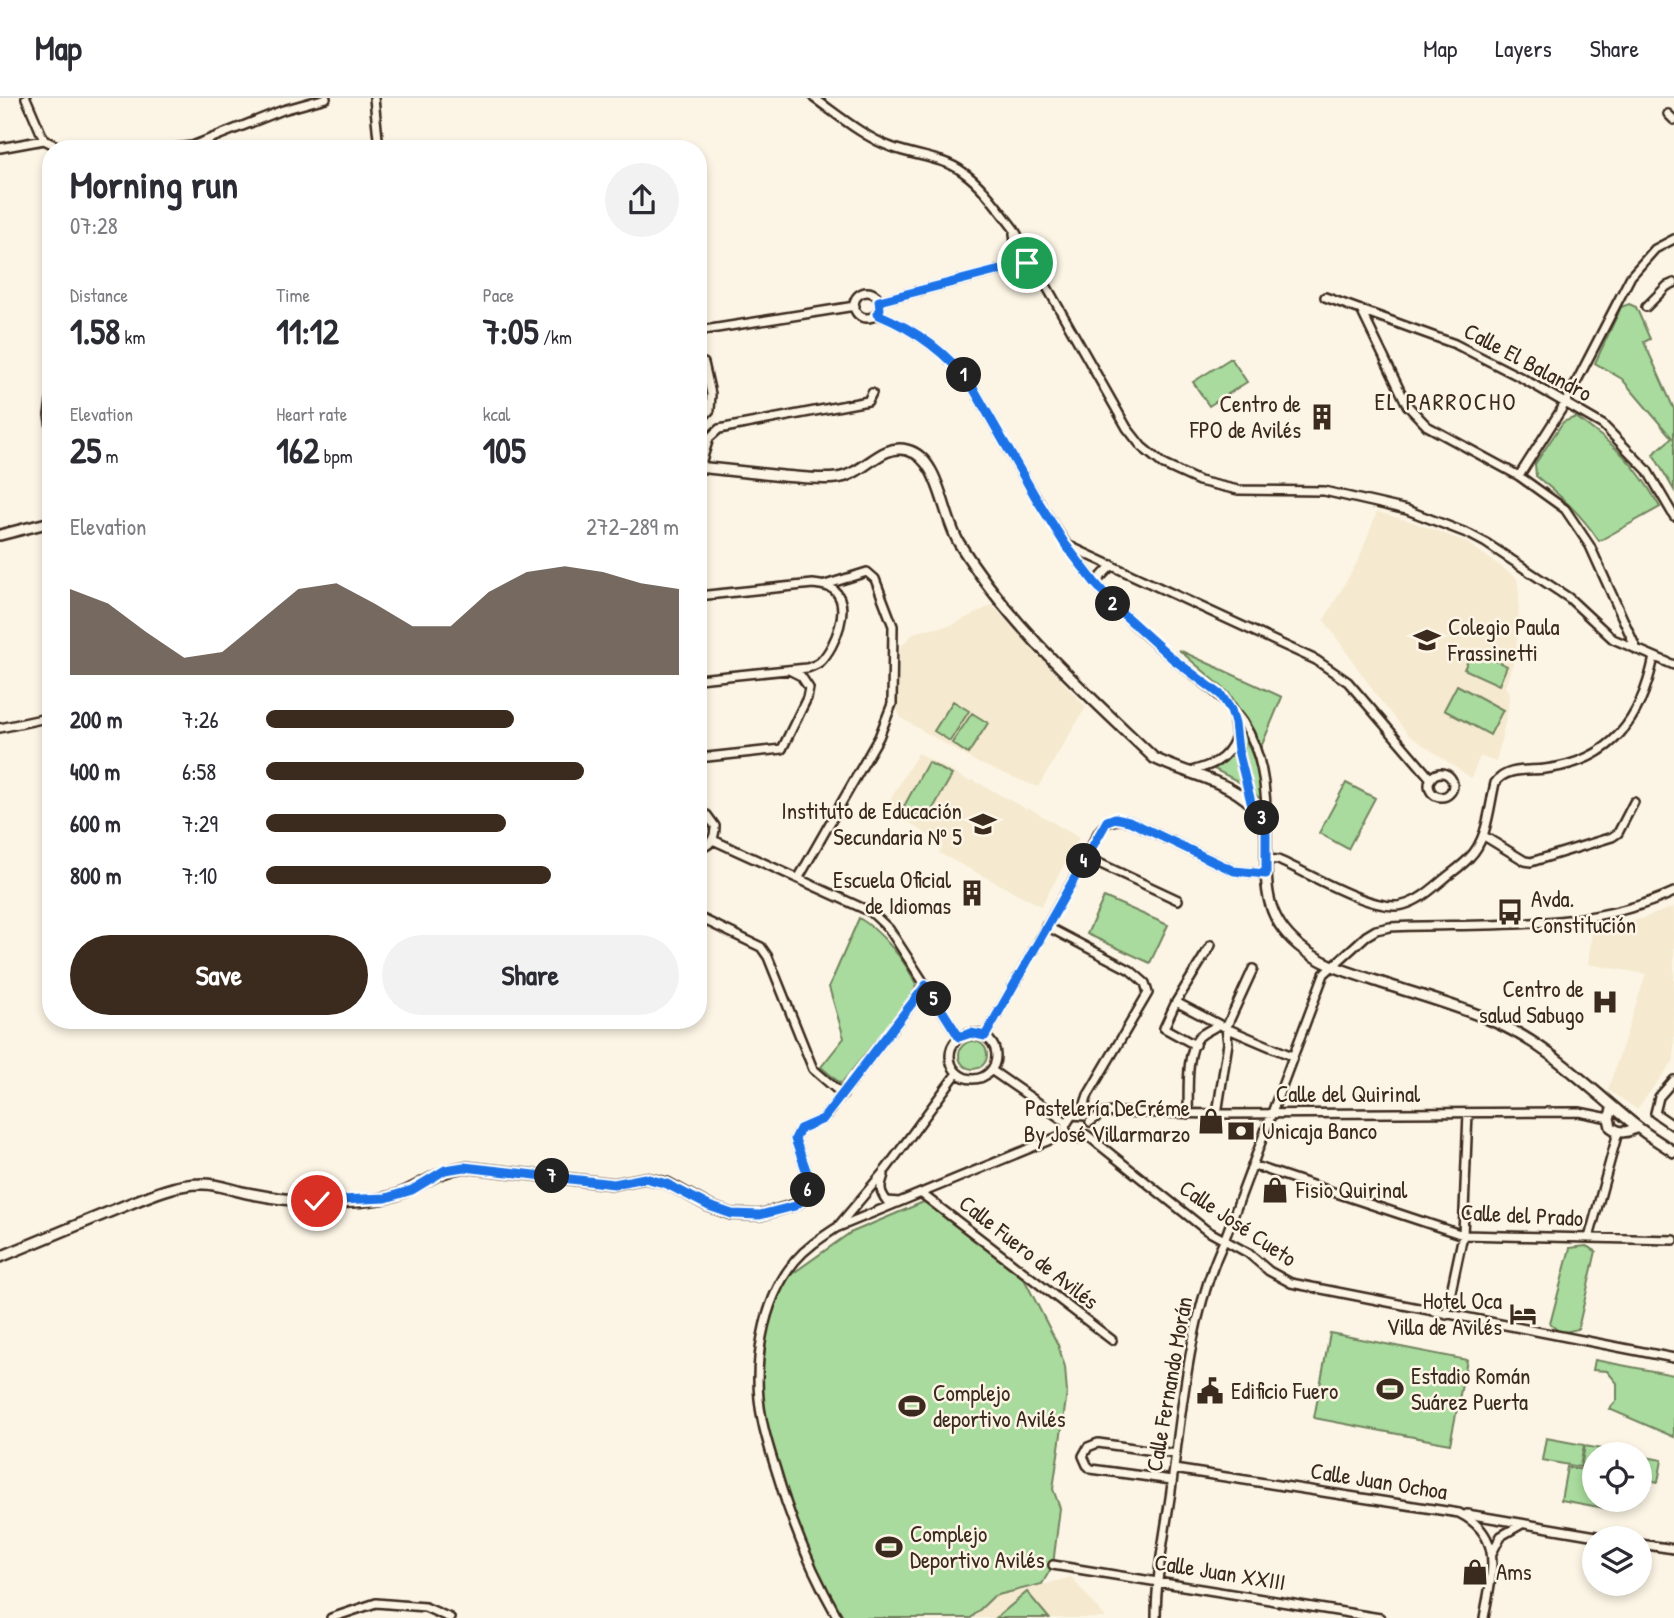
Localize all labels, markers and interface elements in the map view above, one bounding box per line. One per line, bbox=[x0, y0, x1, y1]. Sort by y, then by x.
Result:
text: Map bbox=[35, 26, 82, 70]
text: Map bbox=[1423, 32, 1457, 64]
text: Layers bbox=[1495, 32, 1552, 64]
text: Share bbox=[1590, 32, 1639, 64]
text: Morning run bbox=[70, 158, 238, 210]
button: share bbox=[605, 163, 679, 237]
text: 07:28 bbox=[70, 210, 118, 241]
pin bbox=[997, 233, 1057, 293]
icon: arrive bbox=[1008, 244, 1046, 282]
text: Distance bbox=[70, 282, 128, 308]
text: Time bbox=[276, 282, 310, 308]
text: Pace bbox=[483, 282, 514, 308]
text: 1.58 bbox=[70, 308, 120, 355]
text: 11:12 bbox=[276, 308, 339, 355]
text: 7:05 bbox=[483, 308, 539, 355]
street label: Calle El Balandro bbox=[1459, 315, 1598, 408]
text: km bbox=[120, 324, 145, 350]
text: /km bbox=[539, 324, 572, 350]
pin: 1 bbox=[946, 358, 982, 392]
text: 1 bbox=[960, 361, 967, 387]
district label: EL PARROCHO bbox=[1374, 385, 1518, 417]
place label: Centro de FPO de Avilés bbox=[1189, 388, 1301, 445]
text: Elevation bbox=[70, 401, 133, 427]
text: Heart rate bbox=[276, 401, 347, 427]
text: kcal bbox=[483, 401, 510, 427]
building icon: Centro de FPO de Avilés bbox=[1307, 402, 1337, 432]
text: 25 bbox=[70, 427, 101, 474]
text: 162 bbox=[276, 427, 319, 474]
text: 105 bbox=[483, 427, 526, 474]
text: m bbox=[101, 443, 118, 469]
text: bpm bbox=[319, 443, 353, 469]
text: Elevation bbox=[70, 511, 146, 542]
text: 272–289 m bbox=[586, 511, 679, 542]
pin: 2 bbox=[1096, 587, 1130, 622]
text: 2 bbox=[1108, 590, 1117, 616]
place label: Colegio Paula Frassinetti bbox=[1447, 611, 1560, 668]
school or university icon: Colegio Paula Frassinetti bbox=[1412, 625, 1442, 655]
text: 200 m bbox=[70, 704, 122, 735]
text: 7:26 bbox=[182, 704, 219, 735]
text: 400 m bbox=[70, 756, 120, 787]
text: 6:58 bbox=[182, 756, 216, 787]
place label: Instituto de Educación Secundaria Nº 5 bbox=[781, 795, 962, 852]
pin: 3 bbox=[1244, 800, 1280, 836]
text: 3 bbox=[1257, 804, 1266, 830]
text: 600 m bbox=[70, 808, 121, 839]
text: 7:29 bbox=[182, 808, 218, 839]
school or university icon: Instituto de Educación Secundaria Nº 5 bbox=[968, 809, 998, 839]
pin: 4 bbox=[1066, 844, 1102, 878]
text: 4 bbox=[1080, 847, 1087, 873]
text: 800 m bbox=[70, 860, 122, 891]
text: 7:10 bbox=[182, 860, 217, 891]
place label: Escuela Oficial de Idiomas bbox=[833, 864, 952, 921]
building icon: Escuela Oficial de Idiomas bbox=[957, 878, 987, 908]
place label: Avda. Constitución bbox=[1531, 883, 1636, 940]
bus stop icon: Avda. Constitución bbox=[1495, 897, 1525, 927]
button: Save bbox=[70, 935, 368, 1015]
button: Share bbox=[382, 935, 679, 1015]
place label: Centro de salud Sabugo bbox=[1479, 973, 1584, 1030]
pin: 5 bbox=[916, 982, 951, 1016]
text: 5 bbox=[929, 985, 938, 1011]
hospital icon: Centro de salud Sabugo bbox=[1590, 987, 1620, 1017]
street label: Calle del Quirinal bbox=[1276, 1078, 1421, 1109]
place label: Pastelería DeCréme By José Villarmarzo bbox=[1024, 1092, 1190, 1149]
shop icon: Pastelería DeCréme By José Villarmarzo bbox=[1196, 1106, 1226, 1136]
place label: Unicaja Banco bbox=[1262, 1115, 1377, 1146]
bank icon: Unicaja Banco bbox=[1226, 1116, 1256, 1146]
pin: 7 bbox=[534, 1158, 570, 1194]
text: 7 bbox=[547, 1162, 556, 1188]
pin bbox=[287, 1171, 347, 1231]
pin: 6 bbox=[790, 1172, 826, 1208]
street label: Calle José Cueto bbox=[1174, 1172, 1303, 1273]
place label: Fisio Quirinal bbox=[1295, 1174, 1408, 1205]
shop icon: Fisio Quirinal bbox=[1260, 1175, 1290, 1205]
text: 6 bbox=[804, 1176, 811, 1202]
icon: check bbox=[298, 1182, 336, 1220]
street label: Calle Fuero de Avilés bbox=[953, 1187, 1106, 1316]
street label: Calle del Prado bbox=[1460, 1196, 1584, 1233]
place label: Hotel Oca Villa de Avilés bbox=[1387, 1285, 1502, 1342]
street label: Calle Fernando Morán bbox=[1138, 1294, 1199, 1474]
hotel icon: Hotel Oca Villa de Avilés bbox=[1508, 1299, 1538, 1329]
place label: Estadio Román Suárez Puerta bbox=[1411, 1360, 1530, 1417]
sports icon: Estadio Román Suárez Puerta bbox=[1375, 1374, 1405, 1404]
place label: Edificio Fuero bbox=[1231, 1375, 1338, 1406]
public building icon: Edificio Fuero bbox=[1195, 1376, 1225, 1406]
place label: Complejo deportivo Avilés bbox=[933, 1377, 1066, 1434]
sports icon: Complejo deportivo Avilés bbox=[897, 1391, 927, 1421]
map controls bbox=[1582, 1442, 1652, 1596]
button: locate bbox=[1582, 1442, 1652, 1512]
street label: Calle Juan Ochoa bbox=[1308, 1454, 1450, 1507]
place label: Complejo Deportivo Avilés bbox=[910, 1518, 1045, 1575]
button: layers bbox=[1582, 1526, 1652, 1596]
sports icon: Complejo Deportivo Avilés bbox=[874, 1532, 904, 1562]
street label: Calle Juan XXIII bbox=[1152, 1546, 1288, 1597]
place label: Ams bbox=[1496, 1556, 1532, 1587]
shop icon: Ams bbox=[1460, 1557, 1490, 1587]

